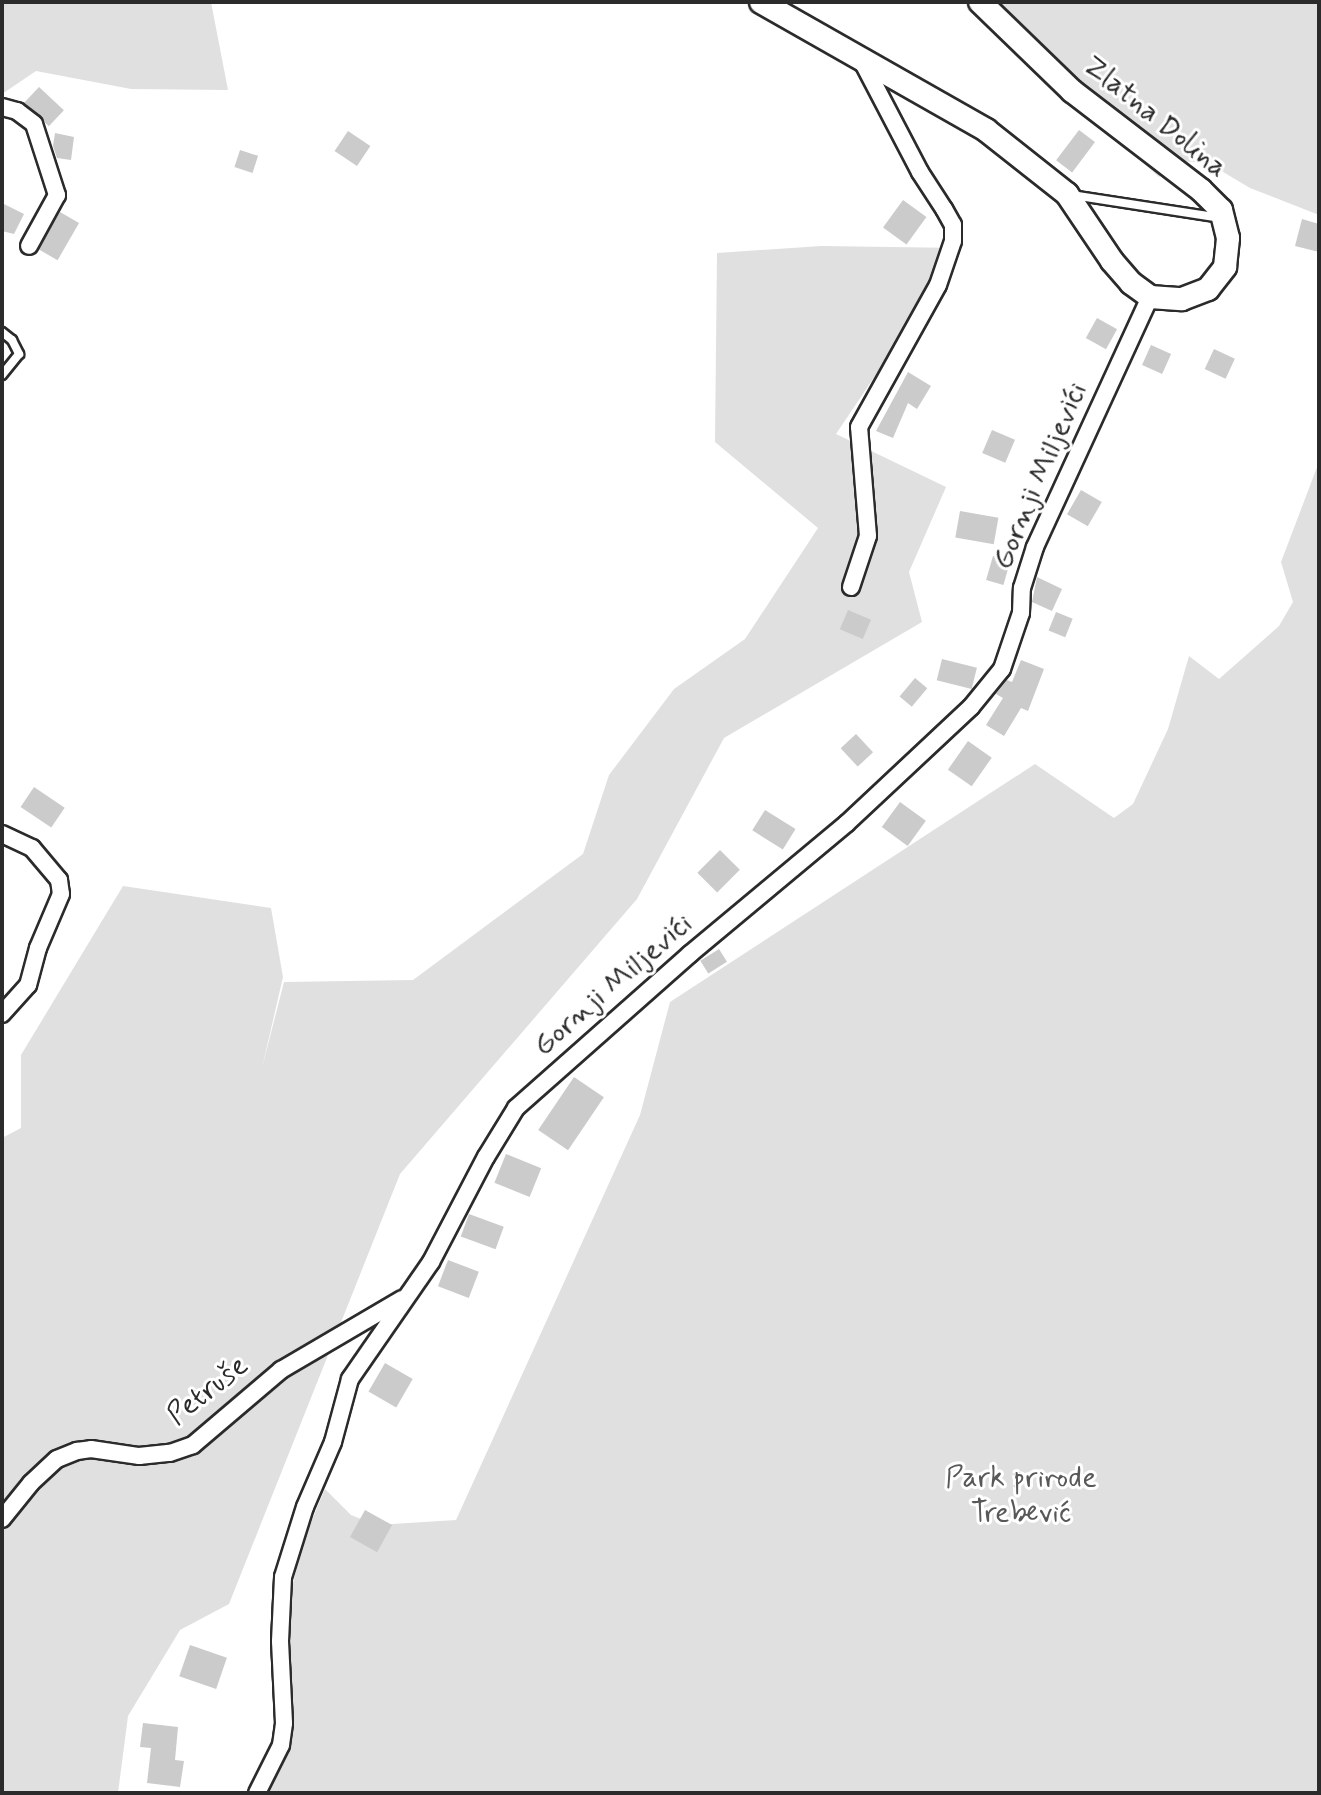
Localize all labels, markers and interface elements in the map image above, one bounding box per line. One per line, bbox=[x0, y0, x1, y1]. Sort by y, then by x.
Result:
street label: Zlatna Dolina bbox=[1075, 47, 1235, 187]
street label: Gornji Miljevići bbox=[985, 379, 1095, 573]
street label: Gornji Miljevići bbox=[528, 907, 698, 1063]
street label: Petruše bbox=[160, 1348, 256, 1434]
park label: Park prirode Trebević bbox=[945, 1460, 1097, 1530]

